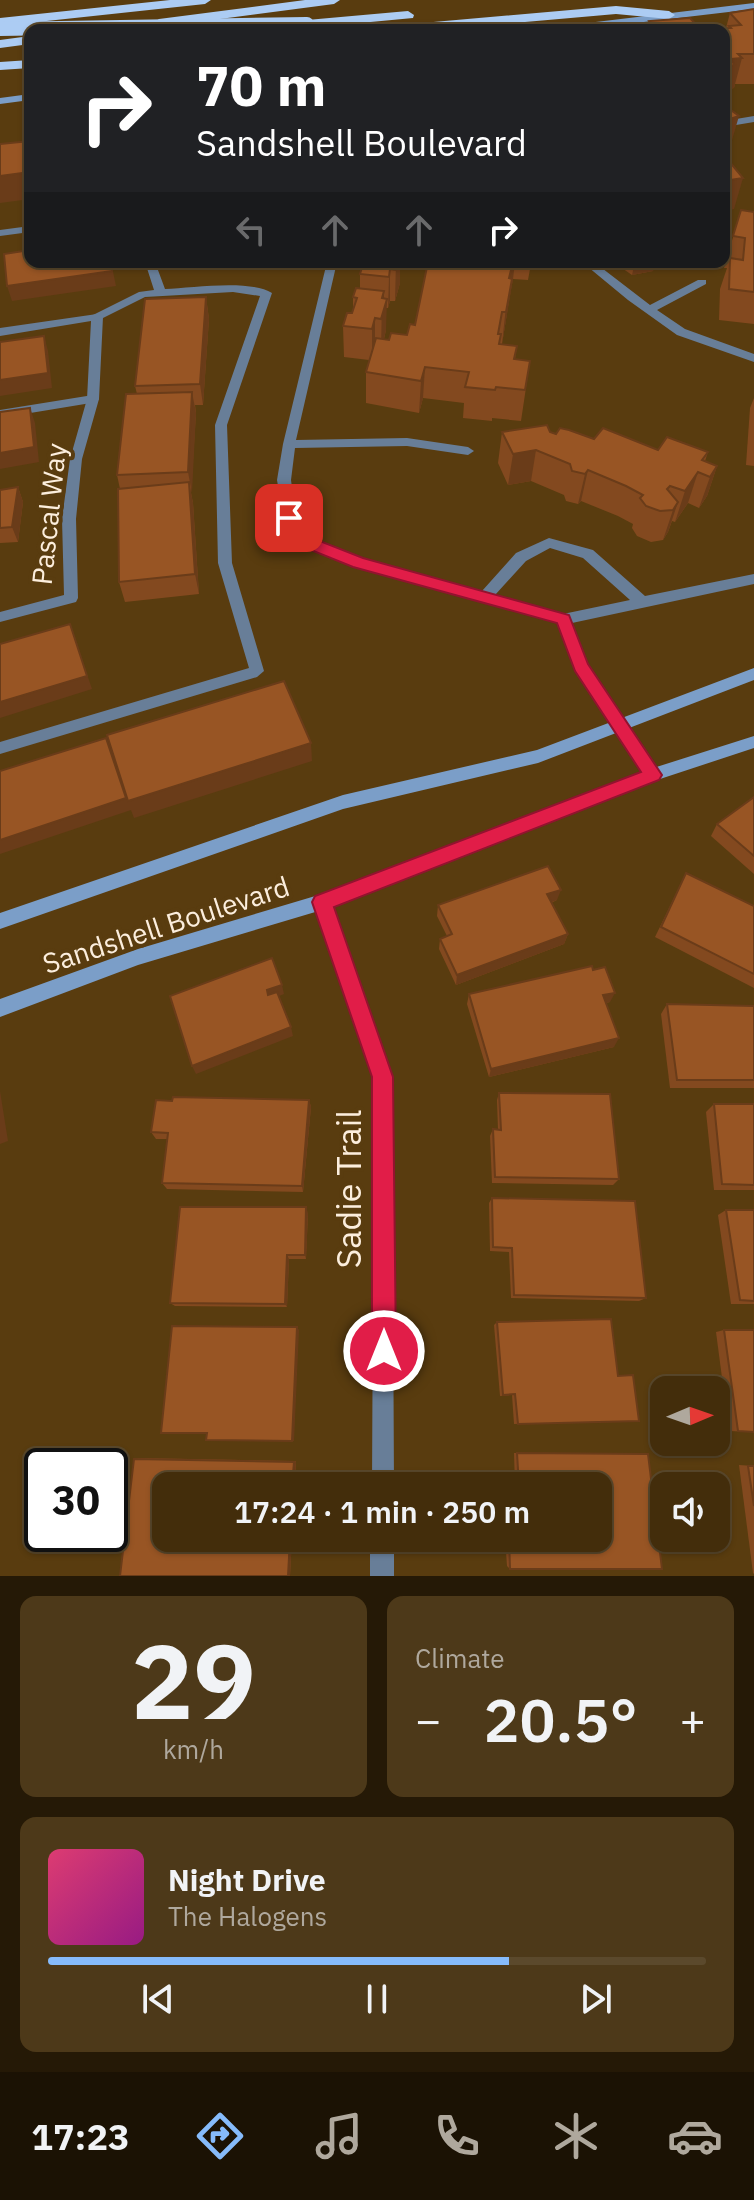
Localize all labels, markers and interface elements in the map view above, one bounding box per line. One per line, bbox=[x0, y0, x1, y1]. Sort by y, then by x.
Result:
text: 70 m bbox=[196, 49, 326, 121]
icon: right bbox=[64, 56, 168, 160]
text: Sandshell Boulevard bbox=[196, 119, 527, 166]
icon: left bbox=[229, 208, 273, 252]
icon: ahead bbox=[313, 208, 357, 252]
icon: ahead bbox=[397, 208, 441, 252]
icon: right bbox=[481, 208, 525, 252]
street label: Pascal Way bbox=[23, 441, 74, 586]
pin bbox=[255, 484, 323, 552]
icon: arrive bbox=[267, 496, 311, 540]
street label: Sandshell Boulevard bbox=[38, 867, 294, 982]
street label: Sadie Trail bbox=[326, 1110, 370, 1268]
position arrow bbox=[342, 1309, 426, 1393]
north arrow bbox=[650, 1376, 730, 1456]
map controls bbox=[650, 1376, 730, 1552]
speed limit sign: 30 bbox=[24, 1448, 128, 1552]
button: sound bbox=[650, 1472, 730, 1552]
text: 17:24 · 1 min · 250 m bbox=[234, 1492, 530, 1531]
text: 29 bbox=[131, 1612, 256, 1748]
text: Climate bbox=[415, 1641, 505, 1675]
text: 20.5° bbox=[483, 1680, 638, 1759]
text: − bbox=[415, 1691, 441, 1748]
text: + bbox=[680, 1691, 706, 1748]
text: km/h bbox=[163, 1732, 224, 1766]
text: Night Drive bbox=[168, 1860, 326, 1899]
text: The Halogens bbox=[168, 1899, 327, 1933]
icon: previous bbox=[136, 1977, 180, 2021]
icon: pause bbox=[355, 1977, 399, 2021]
icon: next bbox=[574, 1977, 618, 2021]
icon: directions bbox=[192, 2108, 248, 2164]
icon: music bbox=[311, 2108, 367, 2164]
icon: phone bbox=[429, 2108, 485, 2164]
icon: climate bbox=[548, 2108, 604, 2164]
icon: car bbox=[667, 2108, 723, 2164]
text: 17:23 bbox=[31, 2113, 130, 2160]

